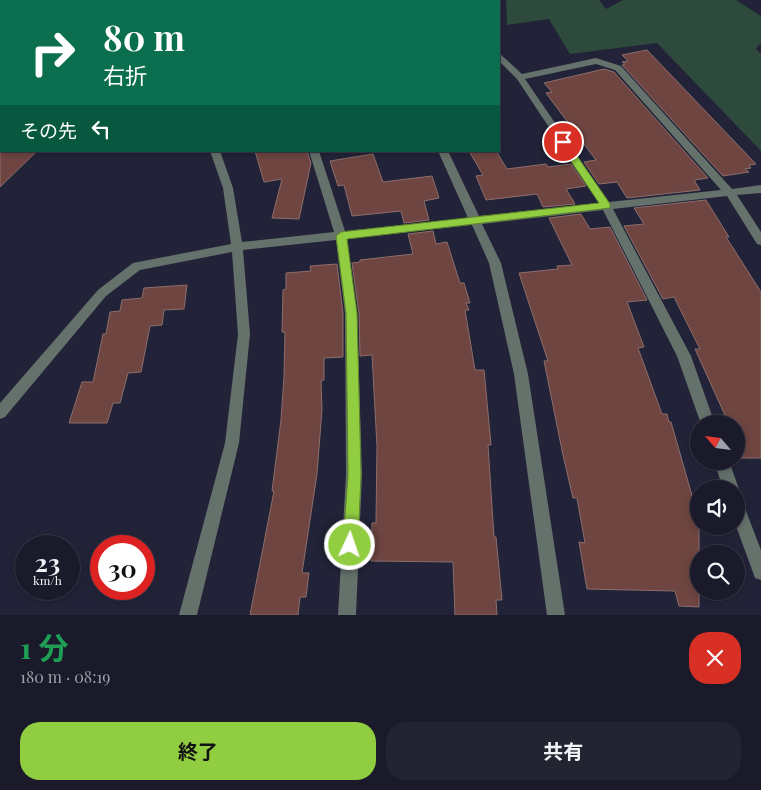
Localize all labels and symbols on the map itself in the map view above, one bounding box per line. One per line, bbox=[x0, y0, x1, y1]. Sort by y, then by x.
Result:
pin bbox=[542, 121, 584, 163]
north arrow bbox=[690, 415, 745, 470]
position arrow bbox=[323, 518, 375, 570]
speed limit sign: 30 bbox=[90, 535, 155, 600]

